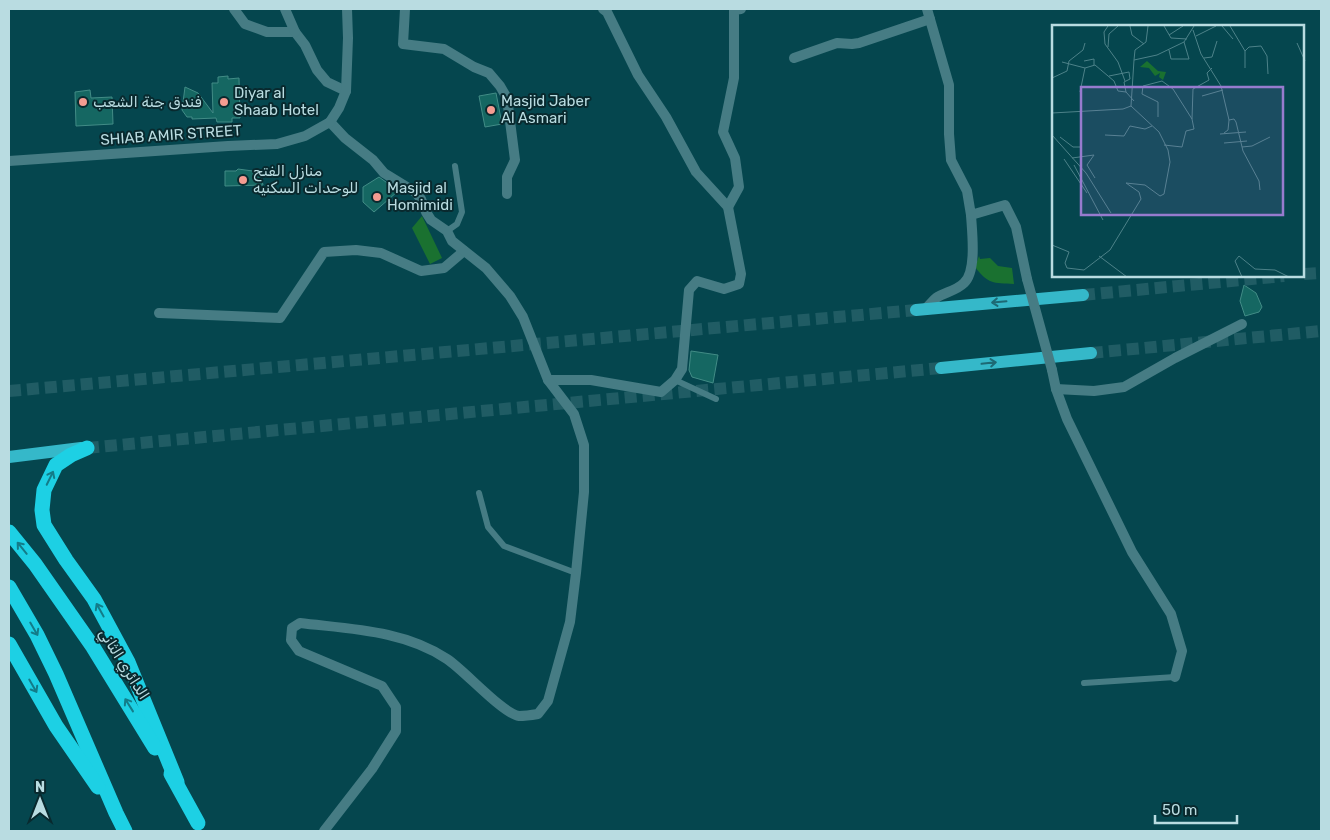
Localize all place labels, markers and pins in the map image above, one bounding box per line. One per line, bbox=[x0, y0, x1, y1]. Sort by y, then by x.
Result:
place label: Diyar al Shaab Hotel bbox=[234, 84, 319, 119]
place label: Masjid Jaber Al Asmari bbox=[501, 92, 590, 127]
place label: فندق جنة الشعب bbox=[93, 93, 202, 111]
marker: فندق جنة الشعب bbox=[77, 96, 89, 108]
marker: Diyar al Shaab Hotel bbox=[218, 96, 230, 108]
marker: Masjid Jaber Al Asmari bbox=[485, 104, 497, 116]
place label: منازل الفتح للوحدات السكنيه bbox=[253, 162, 358, 197]
marker: منازل الفتح للوحدات السكنيه bbox=[237, 174, 249, 186]
place label: Masjid al Homimidi bbox=[387, 179, 453, 214]
marker: Masjid al Homimidi bbox=[371, 191, 383, 203]

